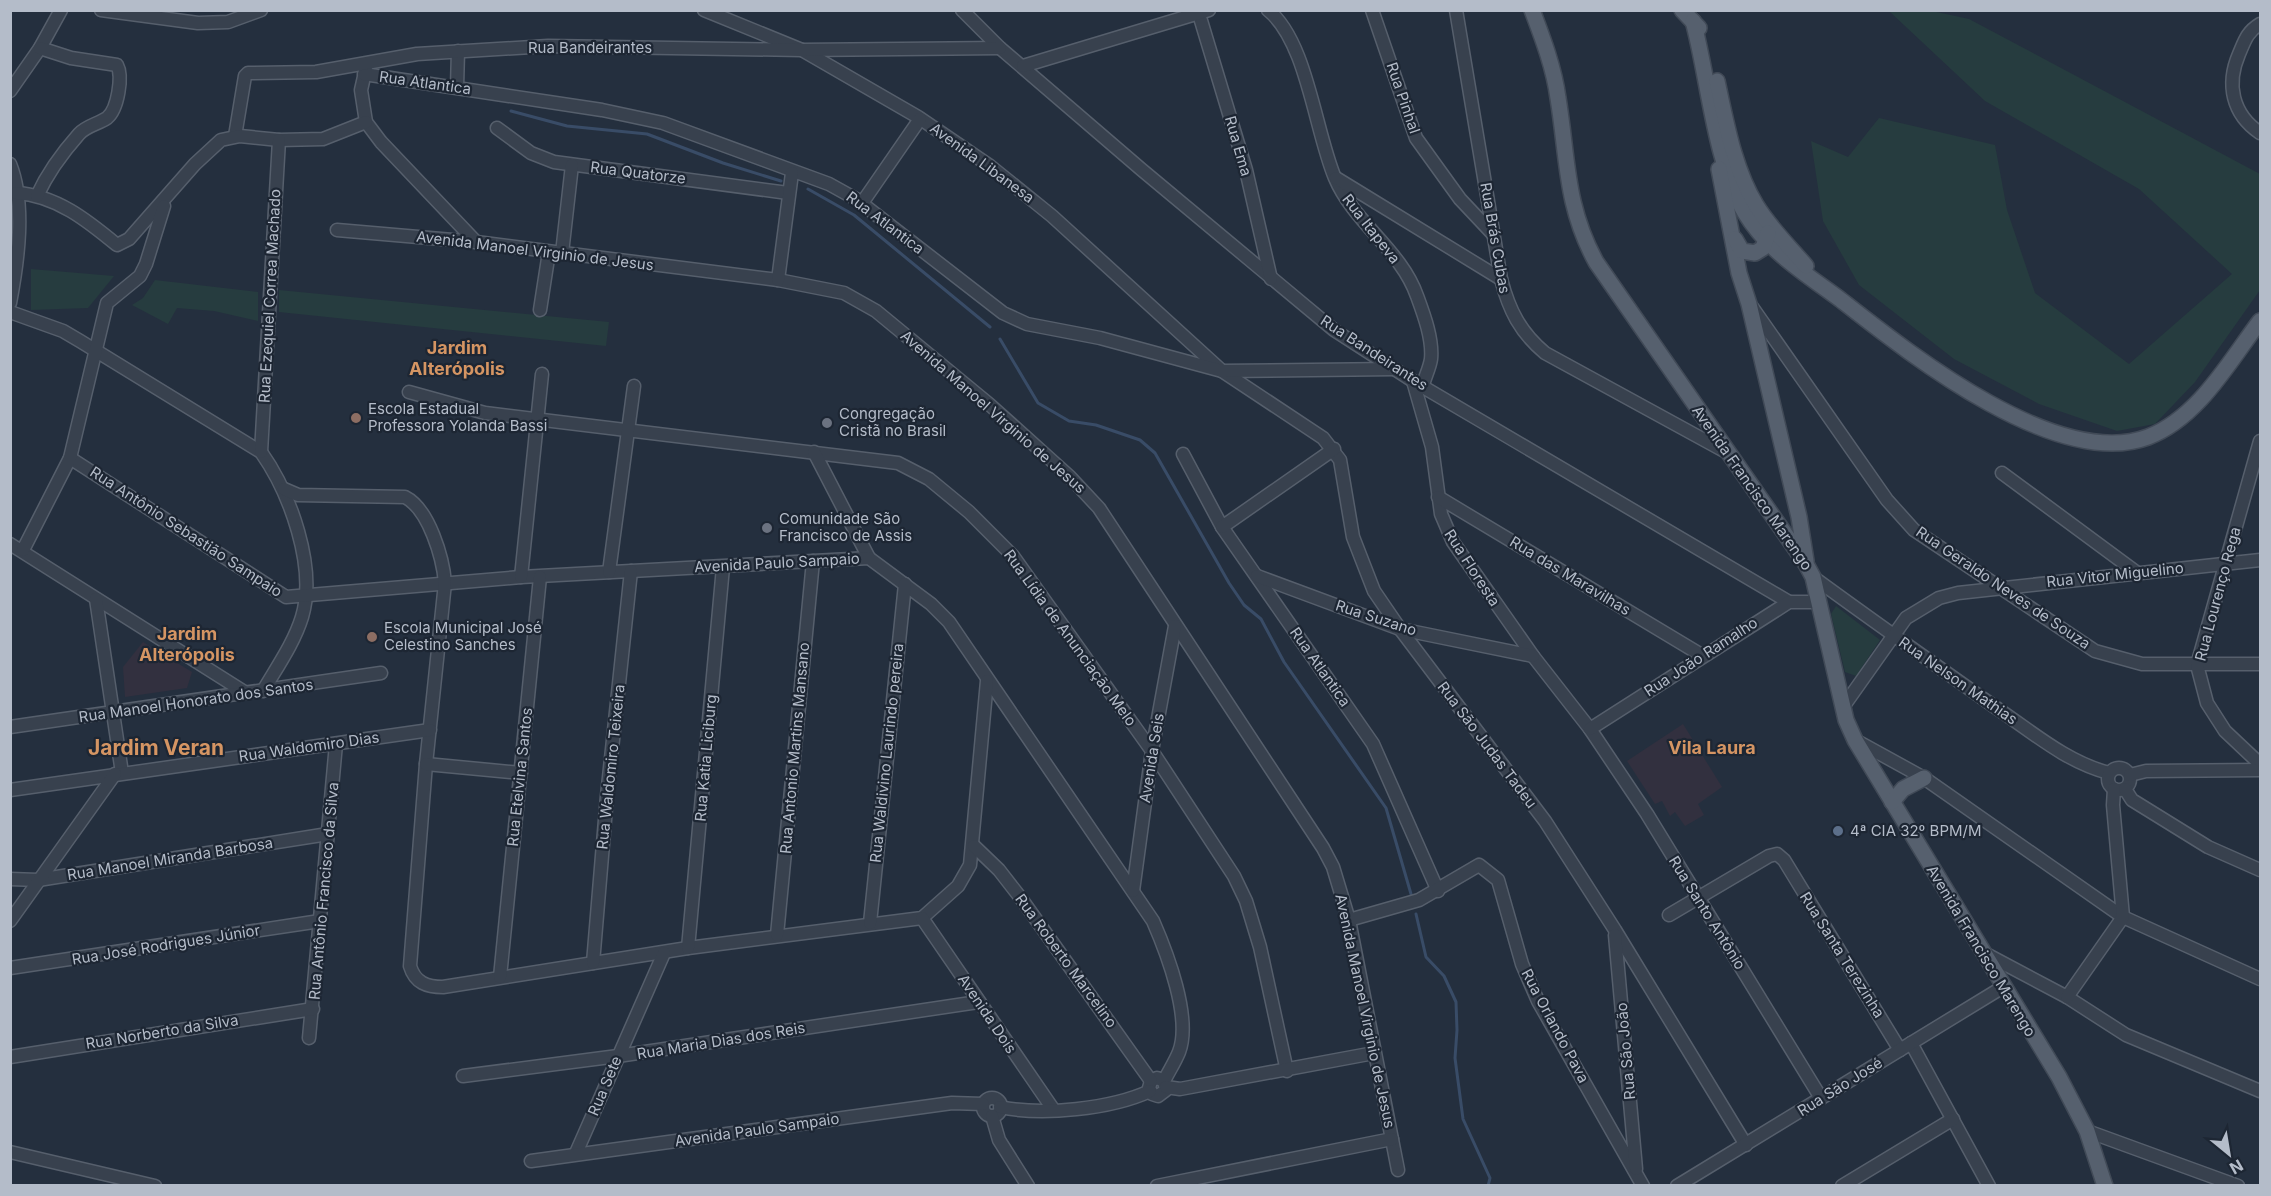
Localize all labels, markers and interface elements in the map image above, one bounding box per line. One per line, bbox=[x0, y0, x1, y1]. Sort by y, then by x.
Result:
street label: Rua Bandeirantes bbox=[528, 38, 652, 57]
street label: Rua Pinhal bbox=[1382, 60, 1425, 136]
street label: Rua Atlantica bbox=[378, 67, 472, 98]
street label: Rua Ema bbox=[1221, 114, 1256, 178]
street label: Avenida Libanesa bbox=[926, 118, 1038, 207]
street label: Rua Quatorze bbox=[589, 157, 687, 188]
street label: Rua Brás Cubas bbox=[1476, 181, 1515, 295]
street label: Rua Atlantica bbox=[843, 187, 928, 258]
street label: Rua Ezequiel Correa Machado bbox=[254, 189, 285, 403]
street label: Rua Itapeva bbox=[1338, 190, 1405, 267]
street label: Avenida Manoel Virginio de Jesus bbox=[415, 227, 655, 275]
street label: Rua Bandeirantes bbox=[1317, 311, 1432, 394]
street label: Avenida Manoel Virginio de Jesus bbox=[897, 326, 1090, 497]
district label: Jardim Alterópolis bbox=[409, 337, 505, 379]
place label: Escola Estadual Professora Yolanda Bassi bbox=[368, 399, 547, 435]
street label: Avenida Francisco Marengo bbox=[1688, 402, 1817, 574]
place label: Congregação Cristã no Brasil bbox=[839, 404, 946, 440]
marker: Escola Estadual Professora Yolanda Bassi bbox=[349, 411, 363, 425]
marker: Congregação Cristã no Brasil bbox=[820, 416, 834, 430]
street label: Rua Antônio Sebastião Sampaio bbox=[86, 462, 286, 601]
place label: Comunidade São Francisco de Assis bbox=[779, 509, 912, 545]
marker: Comunidade São Francisco de Assis bbox=[760, 521, 774, 535]
street label: Rua Geraldo Neves de Souza bbox=[1912, 522, 2094, 653]
street label: Rua Lourenço Rega bbox=[2190, 525, 2245, 663]
street label: Rua Floresta bbox=[1440, 526, 1504, 610]
street label: Rua das Maravilhas bbox=[1506, 532, 1634, 619]
street label: Rua Lídia de Anunciação Melo bbox=[1000, 546, 1141, 730]
street label: Avenida Paulo Sampaio bbox=[694, 549, 860, 576]
street label: Rua Vitor Miguelino bbox=[2045, 558, 2185, 591]
street label: Rua Suzano bbox=[1333, 595, 1419, 640]
street label: Rua João Ramalho bbox=[1640, 613, 1761, 700]
place label: Escola Municipal José Celestino Sanches bbox=[384, 618, 542, 654]
district label: Jardim Alterópolis bbox=[139, 623, 235, 665]
street label: Rua Atlantica bbox=[1286, 623, 1355, 710]
marker: Escola Municipal José Celestino Sanches bbox=[365, 630, 379, 644]
street label: Rua Nelson Mathias bbox=[1895, 632, 2021, 729]
street label: Rua Antonio Martins Mansano bbox=[776, 641, 813, 855]
street label: Rua Waldivino Laurindo pereira bbox=[866, 642, 907, 864]
street label: Rua Manoel Honorato dos Santos bbox=[77, 675, 314, 726]
street label: Rua São Judas Tadeu bbox=[1434, 678, 1541, 812]
street label: Rua Waldomiro Teixeira bbox=[592, 683, 629, 850]
street label: Rua Katia Liciburg bbox=[690, 693, 721, 822]
street label: Rua Etelvina Santos bbox=[503, 706, 536, 847]
street label: Avenida Seis bbox=[1135, 712, 1168, 804]
street label: Rua Waldomiro Dias bbox=[237, 727, 380, 766]
district label: Jardim Veran bbox=[88, 735, 224, 760]
district label: Vila Laura bbox=[1668, 737, 1756, 758]
street label: Rua Antônio Francisco da Silva bbox=[305, 781, 342, 1001]
place label: 4ª CIA 32º BPM/M bbox=[1850, 821, 1982, 840]
marker: 4ª CIA 32º BPM/M bbox=[1831, 824, 1845, 838]
street label: Rua Manoel Miranda Barbosa bbox=[66, 833, 274, 884]
street label: Rua Santo Antônio bbox=[1665, 852, 1750, 973]
street label: Avenida Francisco Marengo bbox=[1923, 861, 2040, 1040]
street label: Rua Santa Terezinha bbox=[1796, 888, 1889, 1021]
street label: Rua Roberto Marcelino bbox=[1011, 890, 1121, 1031]
street label: Avenida Manoel Virginio de Jesus bbox=[1331, 892, 1400, 1130]
street label: Rua José Rodrigues Júnior bbox=[70, 920, 262, 969]
street label: Rua Orlando Pava bbox=[1517, 966, 1594, 1086]
street label: Avenida Dois bbox=[954, 970, 1021, 1057]
street label: Rua São João bbox=[1612, 1002, 1639, 1100]
street label: Rua Norberto da Silva bbox=[84, 1010, 240, 1053]
street label: Rua Maria Dias dos Reis bbox=[635, 1018, 807, 1063]
street label: Rua Sete bbox=[583, 1053, 626, 1119]
street label: Rua São José bbox=[1794, 1053, 1886, 1120]
street label: Avenida Paulo Sampaio bbox=[674, 1109, 840, 1150]
north arrow bbox=[2199, 1124, 2259, 1184]
text: N bbox=[2226, 1155, 2247, 1179]

